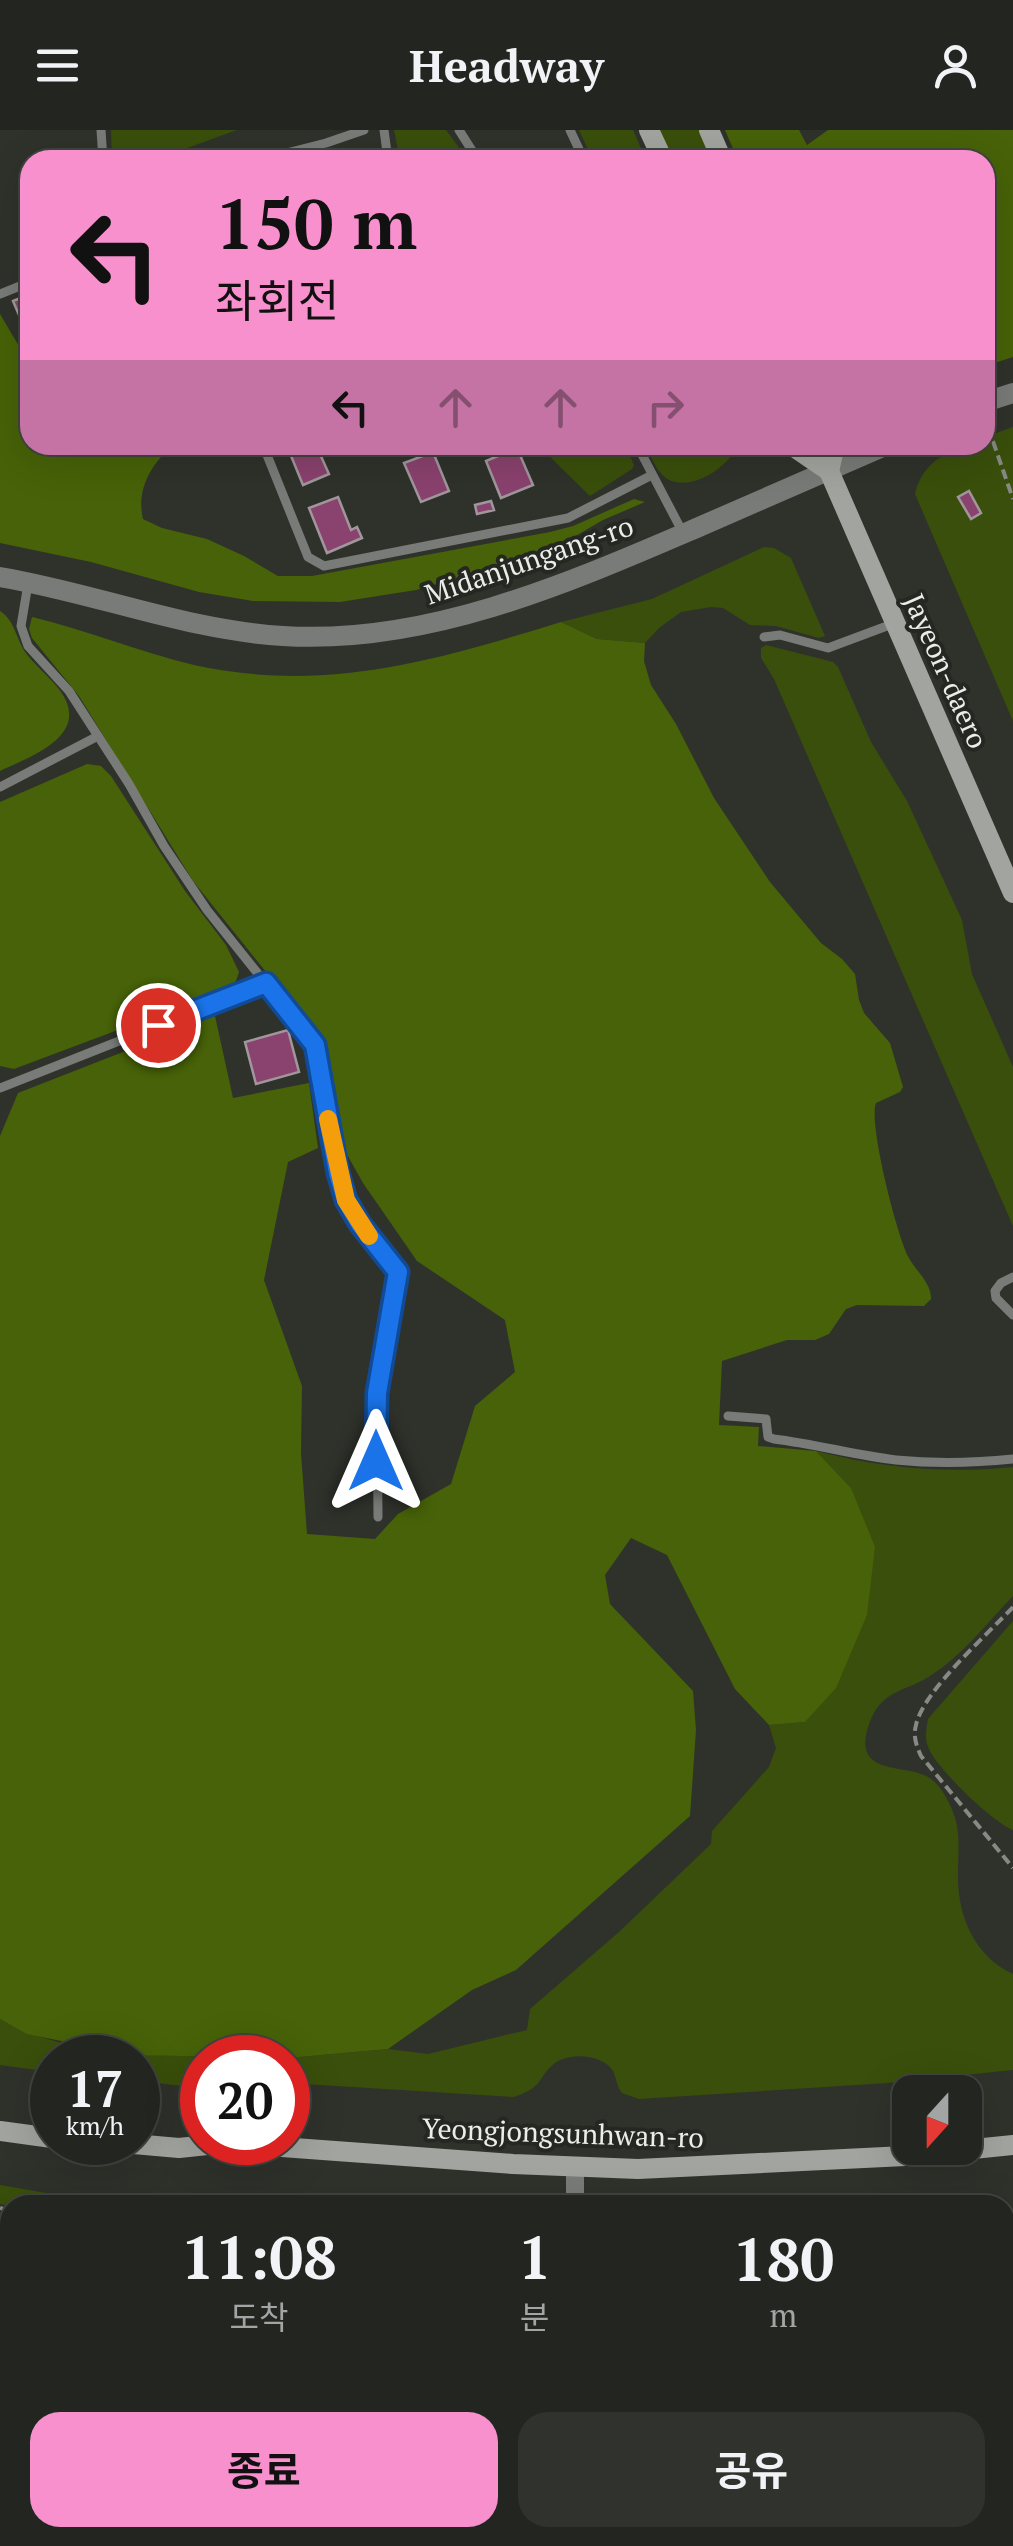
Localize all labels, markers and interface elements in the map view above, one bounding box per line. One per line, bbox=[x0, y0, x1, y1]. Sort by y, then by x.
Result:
text: Headway bbox=[409, 35, 604, 95]
icon: menu bbox=[30, 38, 85, 93]
icon: person bbox=[928, 38, 983, 93]
text: 150 m bbox=[215, 176, 417, 269]
icon: left bbox=[50, 190, 180, 320]
text: 좌회전 bbox=[215, 270, 339, 330]
icon: left bbox=[323, 380, 378, 435]
icon: ahead bbox=[428, 380, 483, 435]
icon: ahead bbox=[533, 380, 588, 435]
icon: right bbox=[638, 380, 693, 435]
street label: Midanjungang-ro bbox=[420, 507, 638, 613]
street label: Jayeon-daero bbox=[896, 588, 997, 754]
pin bbox=[116, 983, 201, 1068]
icon: arrive bbox=[131, 998, 186, 1053]
position arrow bbox=[324, 1409, 428, 1513]
speed limit sign: 20 bbox=[180, 2035, 310, 2165]
text: 17 bbox=[67, 2055, 123, 2121]
north arrow bbox=[892, 2075, 982, 2165]
map controls bbox=[892, 2075, 982, 2165]
text: km/h bbox=[66, 2109, 124, 2142]
street label: Yeongjongsunhwan-ro bbox=[422, 2109, 705, 2156]
text: 11:08 bbox=[181, 2217, 337, 2296]
text: 1 bbox=[518, 2217, 552, 2296]
text: 180 bbox=[732, 2219, 834, 2298]
text: m bbox=[770, 2294, 797, 2336]
text: 도착 bbox=[229, 2296, 288, 2338]
text: 분 bbox=[520, 2296, 549, 2338]
button: 종료 bbox=[30, 2412, 498, 2527]
button: 공유 bbox=[518, 2412, 985, 2527]

